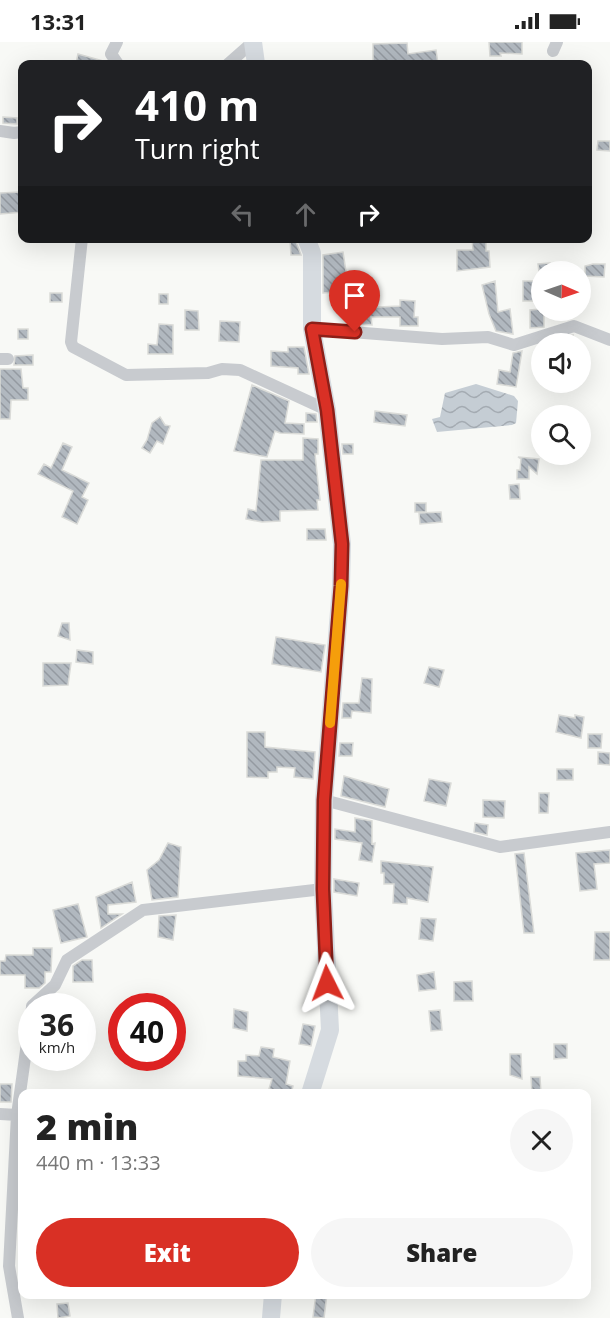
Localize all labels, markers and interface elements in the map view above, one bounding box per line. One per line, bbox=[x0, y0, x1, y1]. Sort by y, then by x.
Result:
text: 13:31 bbox=[30, 6, 87, 36]
text: 410 m bbox=[135, 76, 259, 133]
icon: right bbox=[36, 84, 114, 162]
text: Turn right bbox=[135, 130, 260, 167]
icon: left bbox=[226, 198, 259, 231]
icon: ahead bbox=[289, 198, 322, 231]
icon: right bbox=[352, 198, 385, 231]
north arrow bbox=[531, 261, 591, 321]
map controls bbox=[531, 261, 591, 465]
pin bbox=[329, 270, 380, 332]
icon: arrive bbox=[338, 279, 371, 312]
button: sound bbox=[531, 333, 591, 393]
button: search bbox=[531, 405, 591, 465]
position arrow bbox=[295, 951, 359, 1015]
speed limit sign: 40 bbox=[108, 993, 186, 1071]
text: 36 bbox=[40, 1004, 74, 1045]
text: km/h bbox=[39, 1037, 75, 1057]
text: 2 min bbox=[36, 1102, 138, 1151]
button: close bbox=[510, 1109, 573, 1172]
text: 440 m · 13:33 bbox=[36, 1149, 161, 1176]
button: Exit bbox=[36, 1218, 299, 1287]
button: Share bbox=[311, 1218, 573, 1287]

